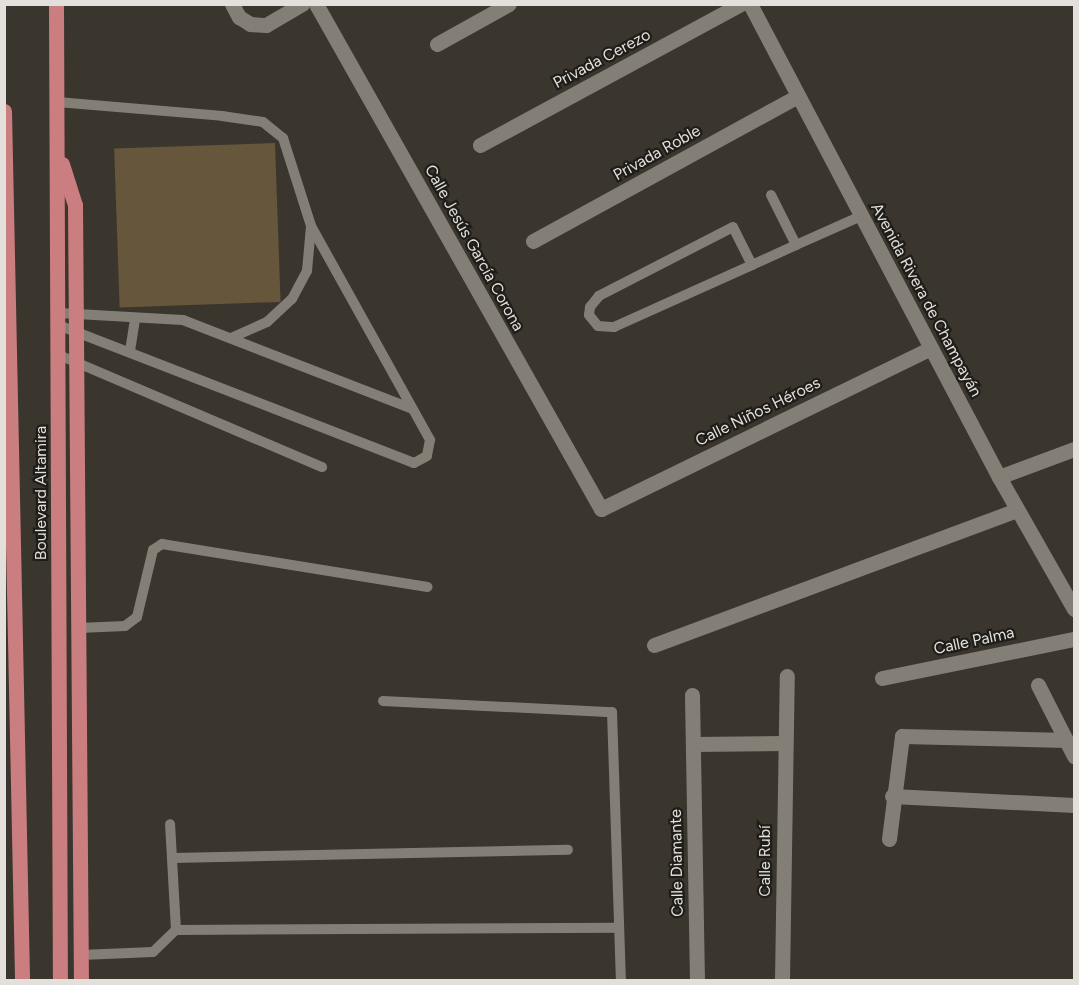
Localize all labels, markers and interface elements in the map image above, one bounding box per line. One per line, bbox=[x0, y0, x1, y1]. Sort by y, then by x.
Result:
street label: Privada Cerezo bbox=[550, 25, 654, 93]
street label: Privada Roble bbox=[610, 121, 704, 185]
street label: Calle Jesús García Corona bbox=[420, 162, 528, 334]
street label: Avenida Rivera de Champayán bbox=[867, 200, 985, 400]
street label: Calle Niños Héroes bbox=[692, 373, 824, 451]
street label: Boulevard Altamira bbox=[31, 426, 51, 560]
street label: Calle Palma bbox=[932, 623, 1016, 659]
street label: Calle Diamante bbox=[666, 809, 688, 917]
street label: Calle Rubí bbox=[755, 825, 775, 897]

